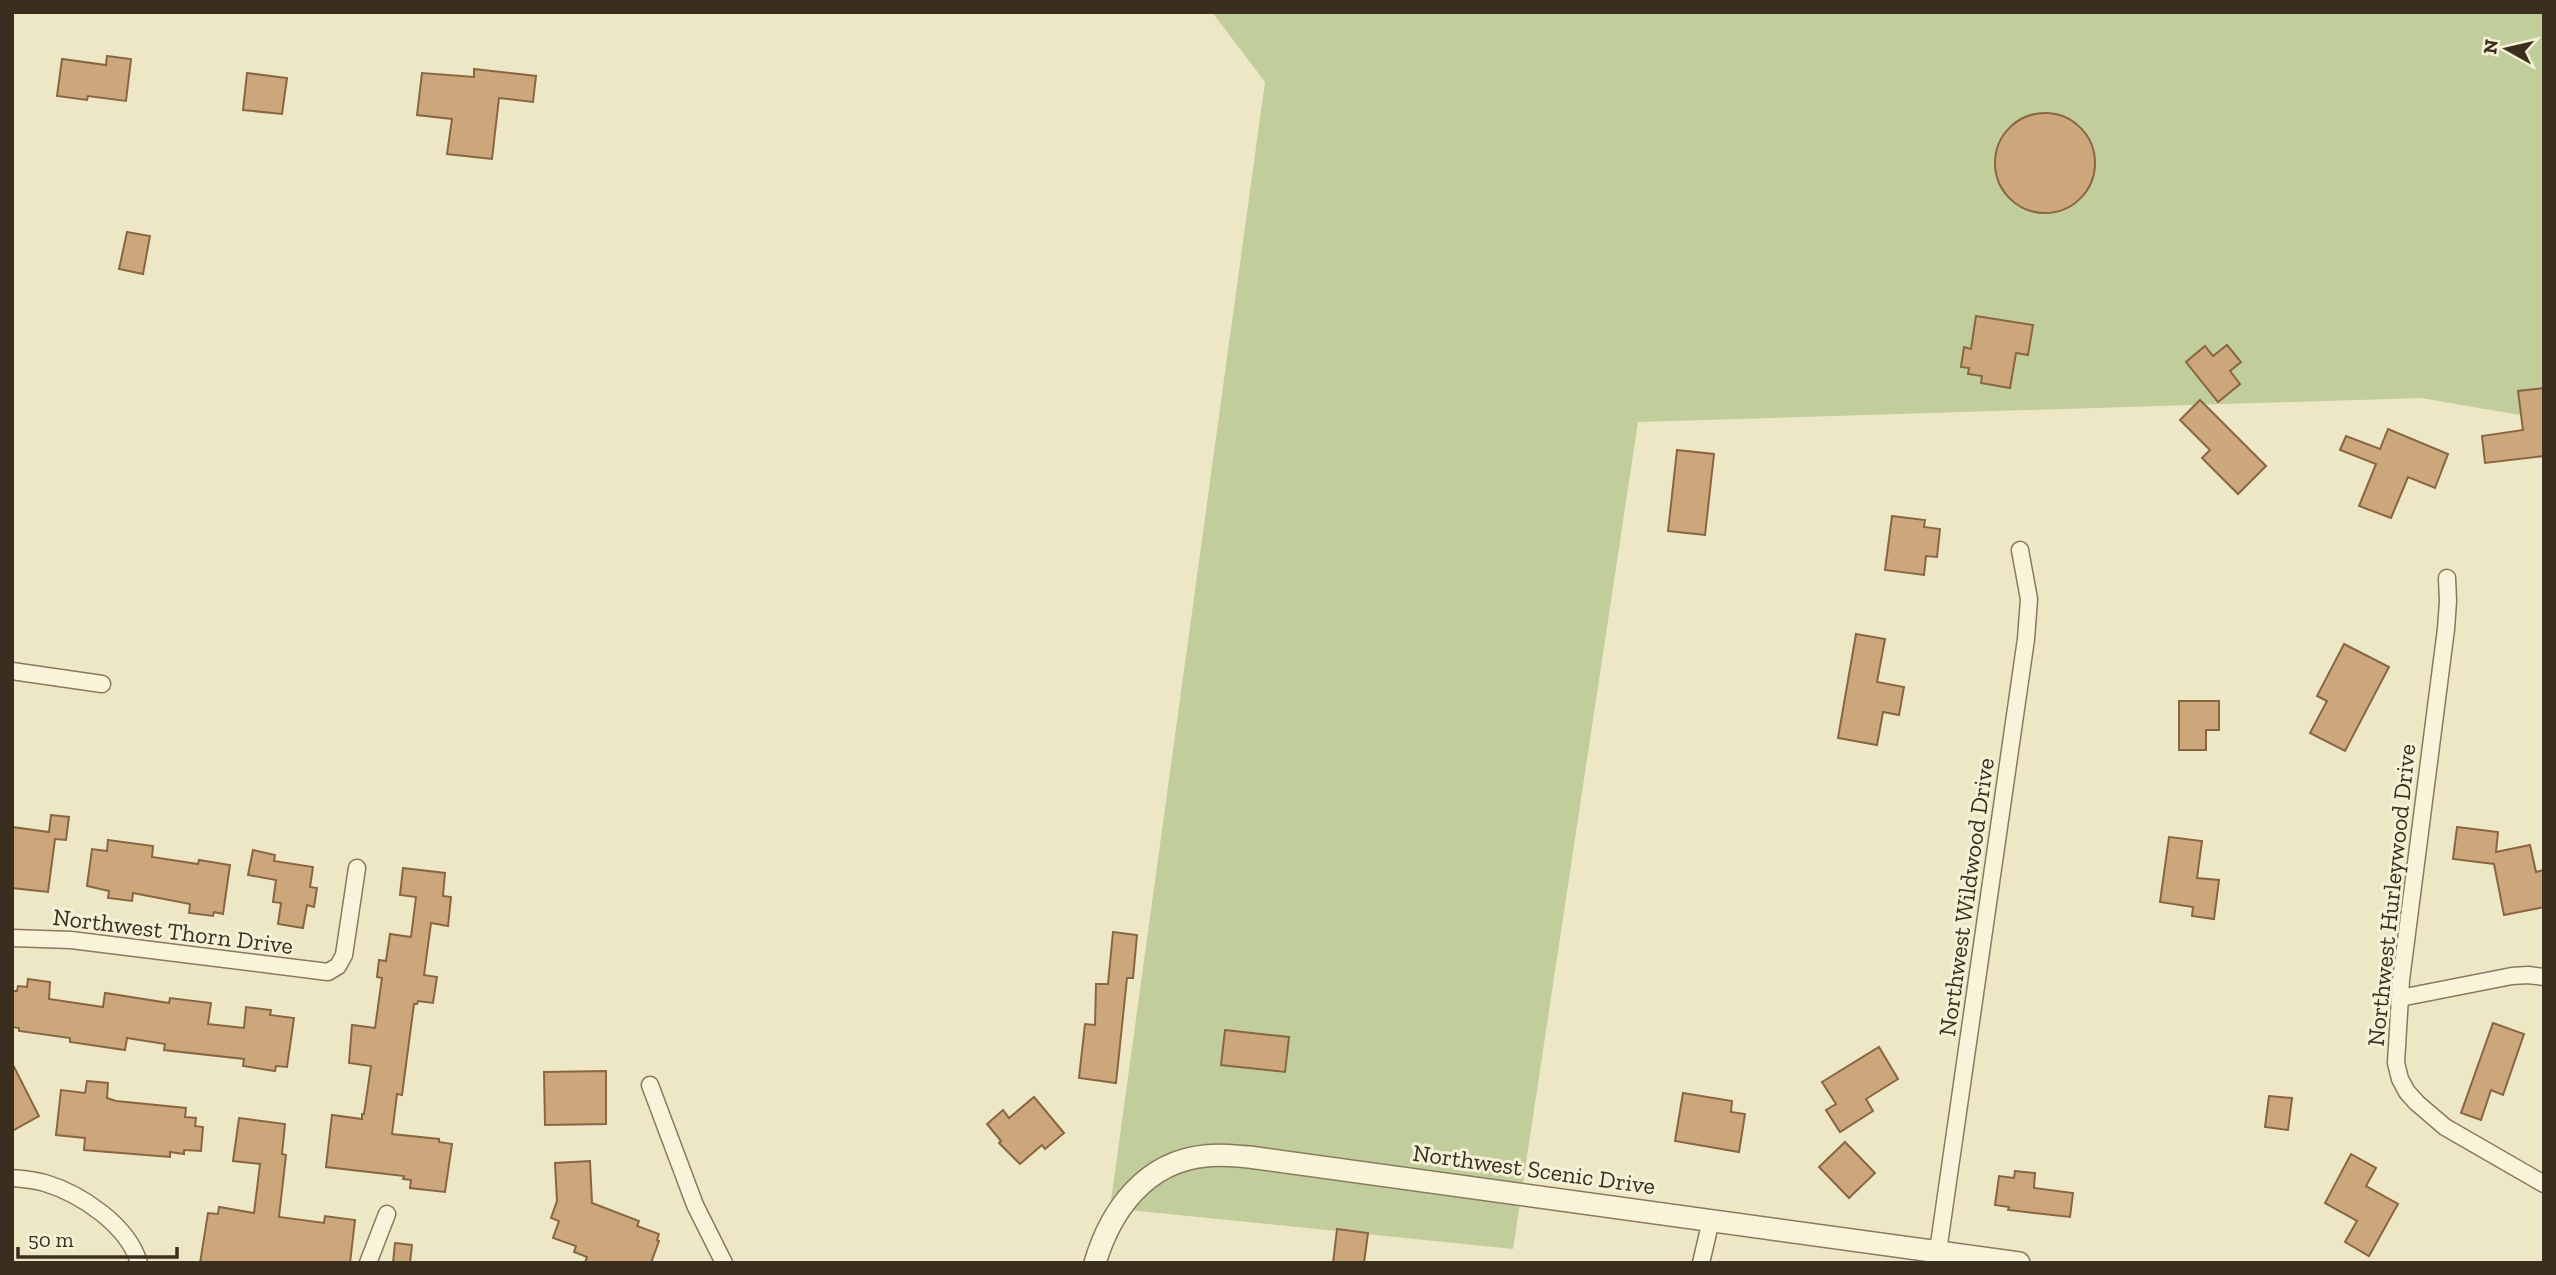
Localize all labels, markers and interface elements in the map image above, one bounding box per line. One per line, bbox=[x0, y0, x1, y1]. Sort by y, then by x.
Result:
north arrow bbox=[2472, 14, 2542, 84]
text: N bbox=[2478, 38, 2503, 55]
street label: Northwest Hurleywood Drive bbox=[2361, 742, 2421, 1048]
street label: Northwest Wildwood Drive bbox=[1932, 756, 2000, 1038]
street label: Northwest Thorn Drive bbox=[51, 902, 295, 960]
street label: Northwest Scenic Drive bbox=[1411, 1138, 1657, 1200]
scale bar bbox=[18, 1216, 177, 1260]
text: 50 m bbox=[28, 1227, 74, 1252]

